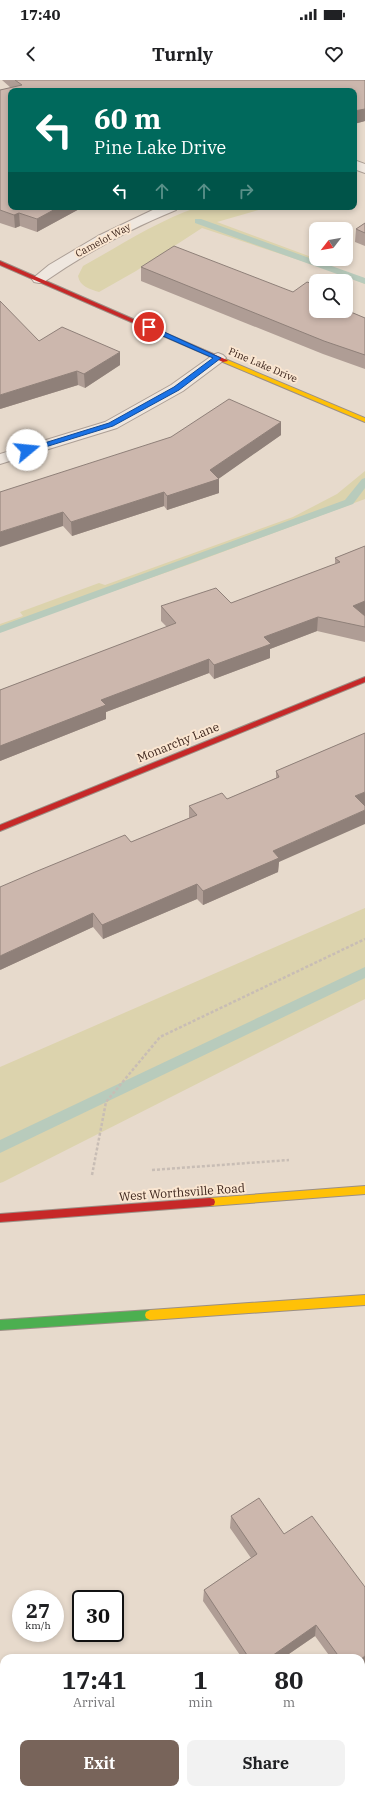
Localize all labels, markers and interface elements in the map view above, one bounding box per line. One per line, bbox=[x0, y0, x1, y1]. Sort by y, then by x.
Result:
text: 17:40 bbox=[20, 5, 61, 24]
icon: back bbox=[20, 43, 42, 65]
text: Turnly bbox=[152, 43, 213, 66]
icon: heart bbox=[323, 43, 345, 65]
text: 60 m bbox=[94, 100, 161, 137]
icon: left bbox=[28, 104, 80, 156]
text: Pine Lake Drive bbox=[94, 136, 226, 159]
icon: left bbox=[109, 180, 131, 202]
icon: ahead bbox=[151, 180, 173, 202]
icon: ahead bbox=[193, 180, 215, 202]
icon: right bbox=[235, 180, 257, 202]
street label: Camelot Way bbox=[73, 220, 134, 260]
north arrow bbox=[309, 222, 353, 266]
map controls bbox=[309, 222, 353, 318]
button: search bbox=[309, 274, 353, 318]
pin bbox=[132, 310, 166, 344]
icon: arrive bbox=[138, 316, 160, 338]
street label: Pine Lake Drive bbox=[227, 345, 299, 385]
position arrow bbox=[6.0, 429, 48.0, 471]
street label: Monarchy Lane bbox=[135, 719, 221, 765]
street label: West Worthsville Road bbox=[118, 1180, 246, 1204]
speed limit sign: 30 bbox=[72, 1590, 124, 1642]
text: 27 bbox=[26, 1597, 50, 1624]
text: km/h bbox=[25, 1619, 51, 1632]
text: 17:41 bbox=[62, 1664, 127, 1696]
text: 1 bbox=[193, 1664, 208, 1696]
text: 80 bbox=[275, 1664, 303, 1696]
text: Arrival bbox=[73, 1694, 115, 1711]
text: min bbox=[188, 1694, 213, 1711]
text: m bbox=[283, 1694, 295, 1711]
button: Exit bbox=[20, 1740, 179, 1786]
button: Share bbox=[187, 1740, 345, 1786]

